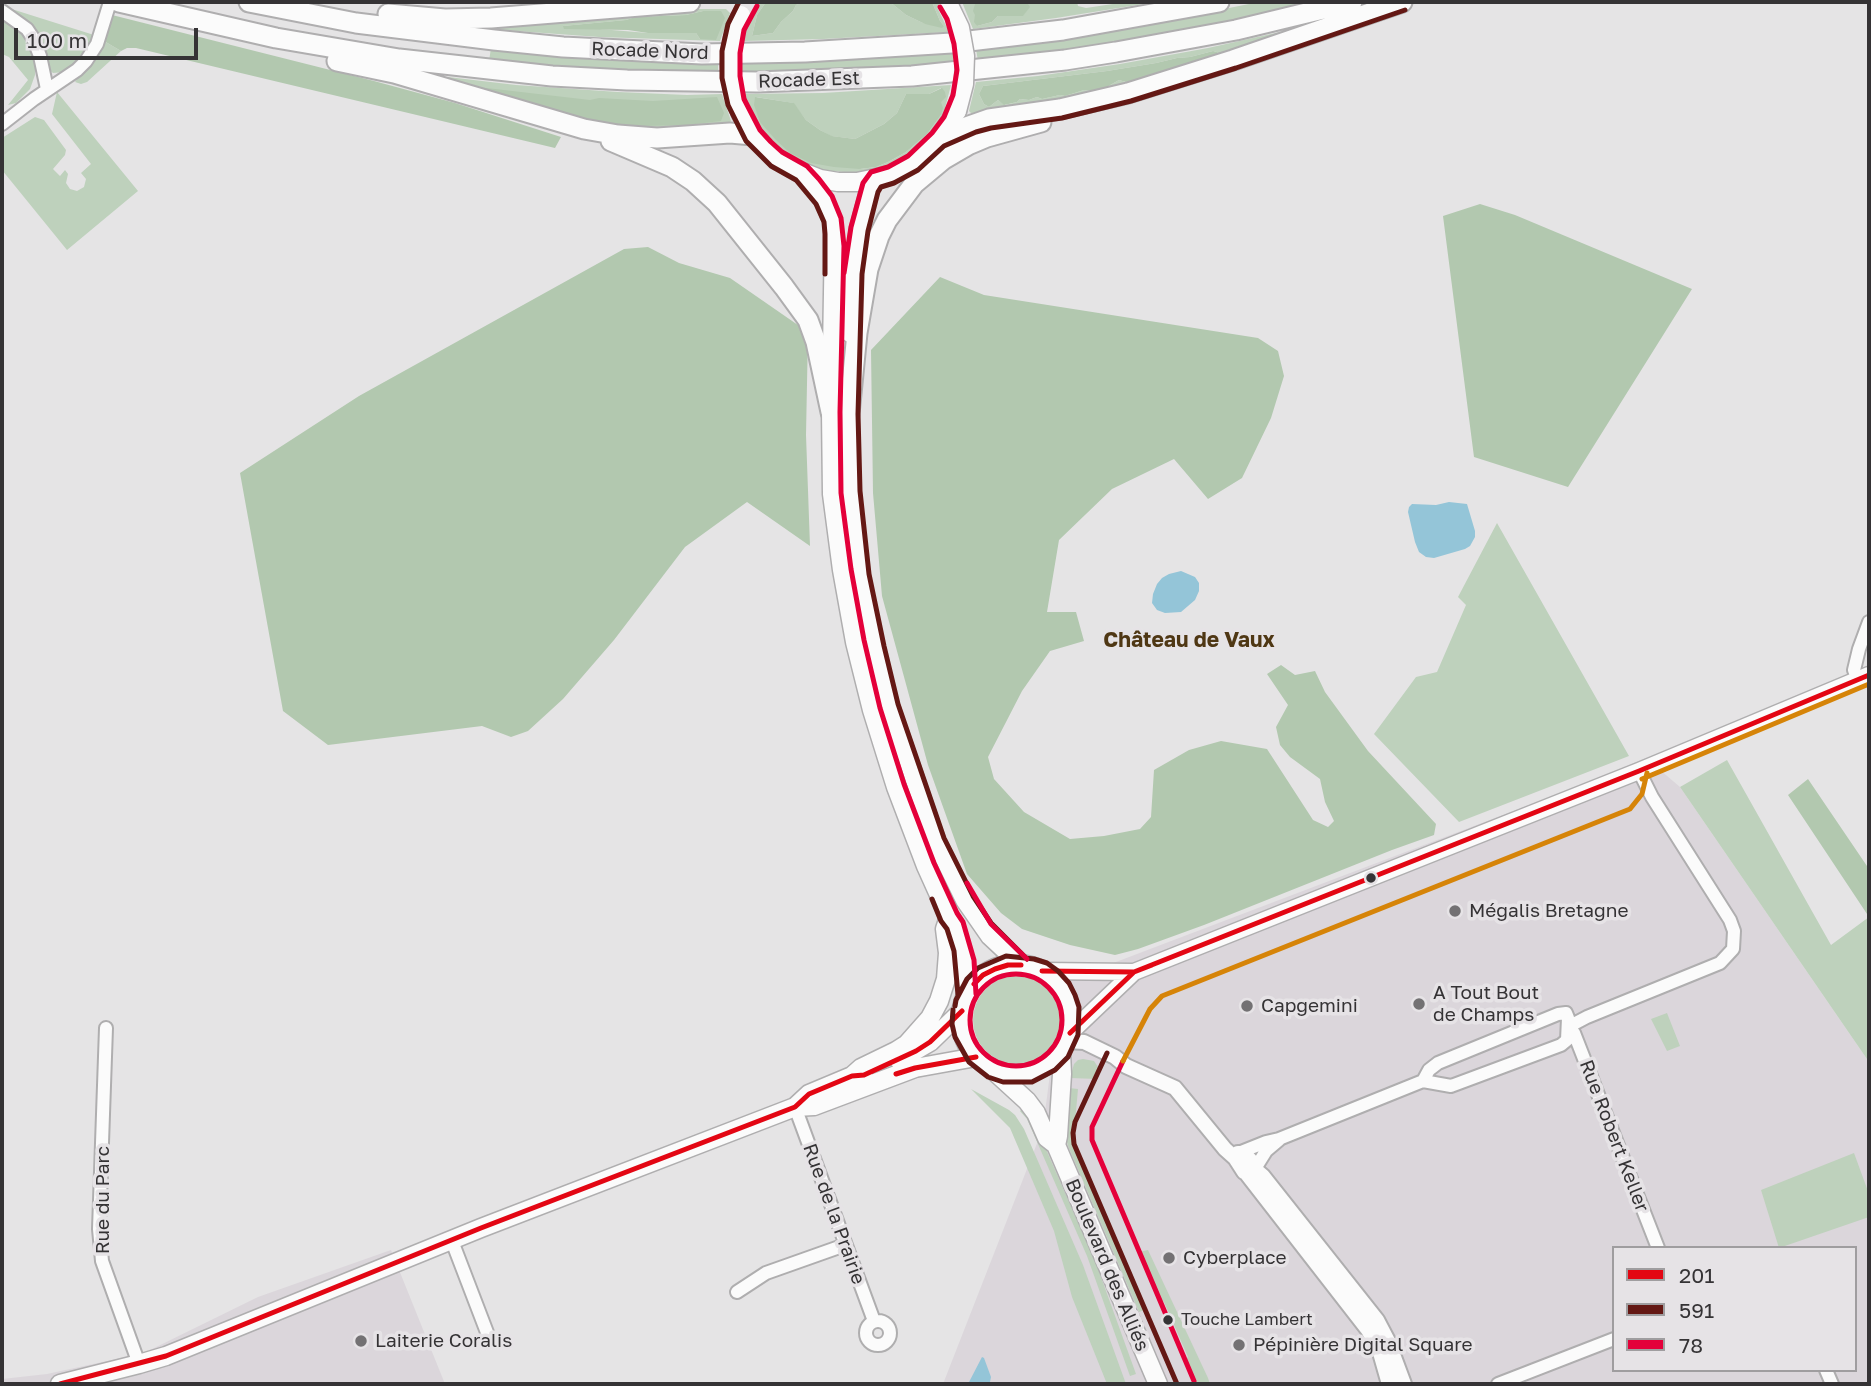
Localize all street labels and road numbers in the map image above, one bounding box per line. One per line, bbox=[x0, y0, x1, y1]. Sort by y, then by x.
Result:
street label: Rocade Nord bbox=[591, 38, 709, 64]
street label: Rocade Est bbox=[758, 67, 860, 93]
street label: Rue Robert Keller bbox=[1575, 1057, 1653, 1215]
street label: Rue de la Prairie bbox=[798, 1141, 870, 1287]
street label: Rue du Parc bbox=[92, 1146, 114, 1254]
street label: Boulevard des Alliés bbox=[1060, 1175, 1154, 1355]

